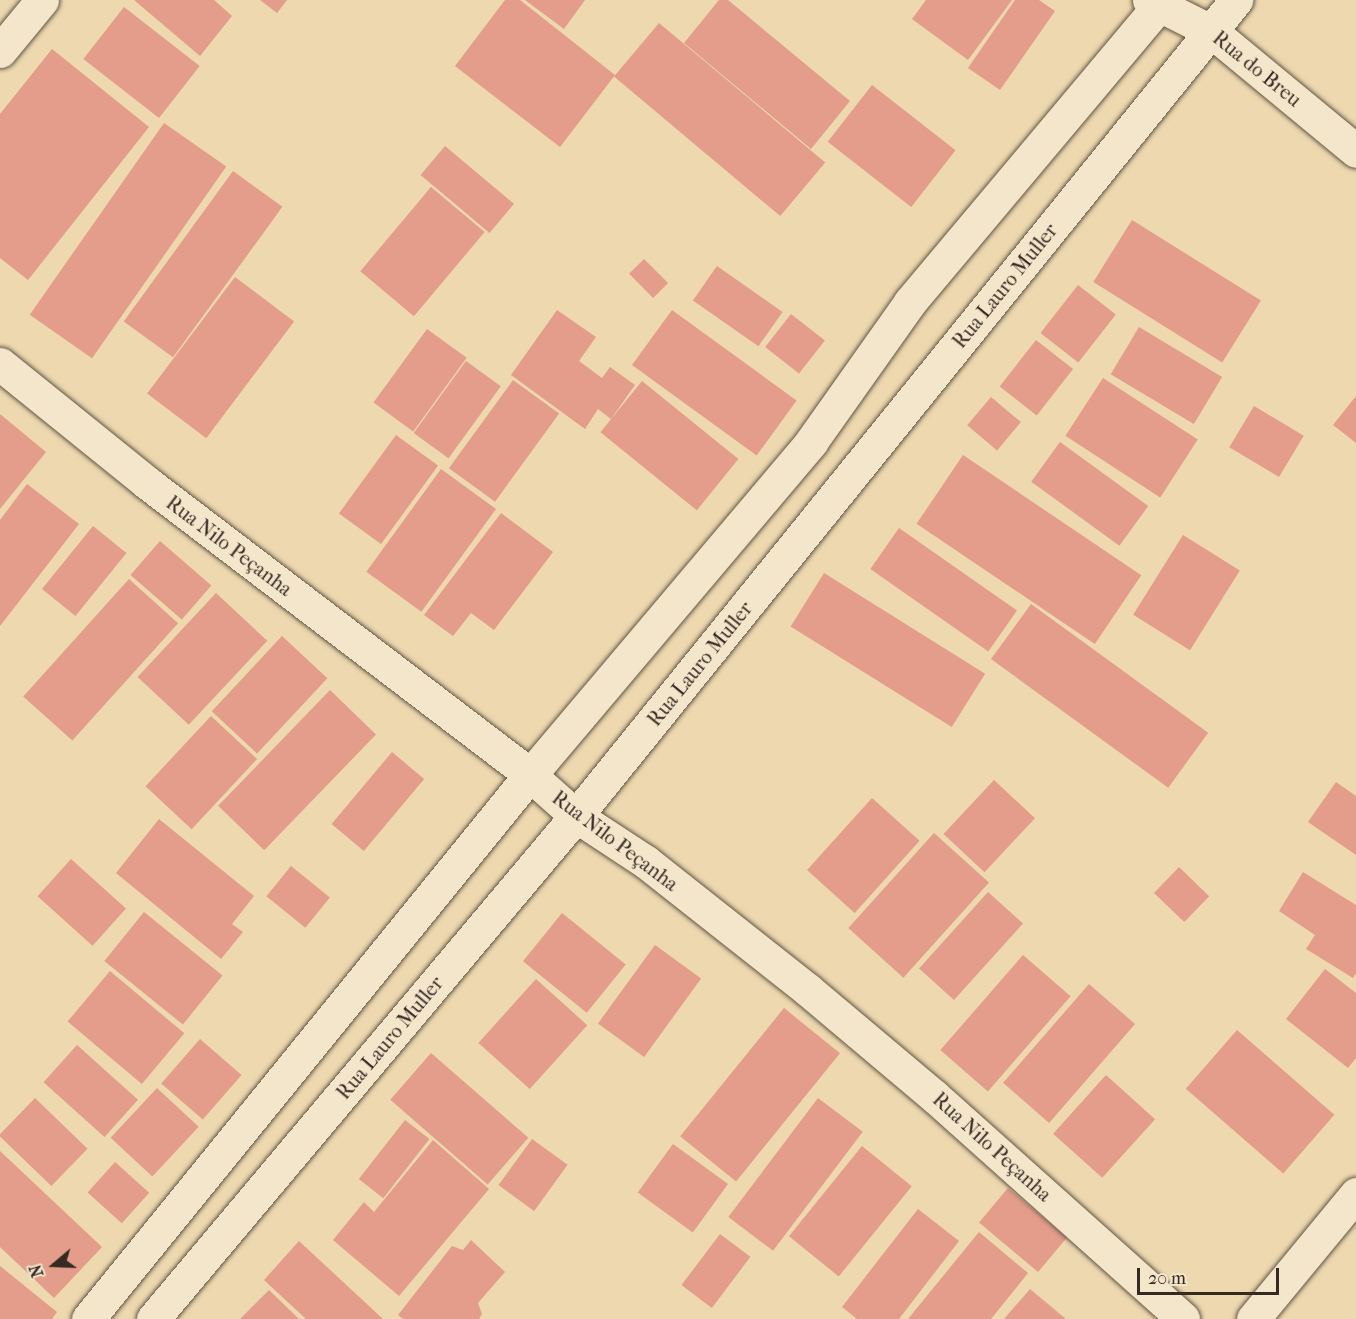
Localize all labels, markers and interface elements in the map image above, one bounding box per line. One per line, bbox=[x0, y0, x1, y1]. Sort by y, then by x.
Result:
street label: Rua do Breu bbox=[1208, 26, 1306, 112]
street label: Rua Lauro Muller bbox=[947, 219, 1063, 353]
street label: Rua Nilo Peçanha bbox=[161, 491, 297, 601]
street label: Rua Lauro Muller bbox=[642, 597, 758, 731]
street label: Rua Nilo Peçanha bbox=[547, 786, 683, 896]
street label: Rua Lauro Muller bbox=[332, 972, 448, 1104]
street label: Rua Nilo Peçanha bbox=[928, 1087, 1056, 1207]
north arrow bbox=[24, 1235, 84, 1295]
scale bar bbox=[1140, 1256, 1282, 1294]
text: N bbox=[26, 1262, 47, 1280]
text: 20 m bbox=[1148, 1268, 1186, 1289]

